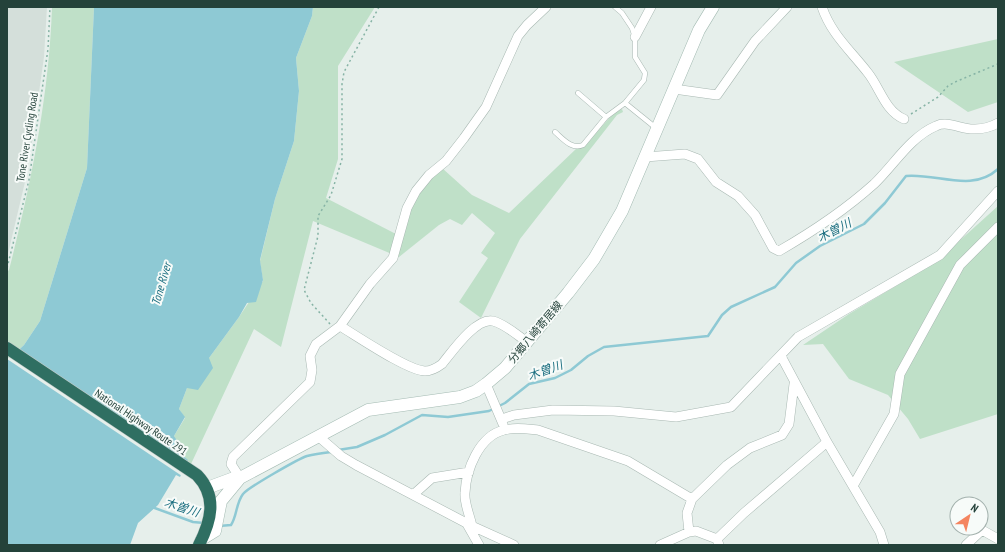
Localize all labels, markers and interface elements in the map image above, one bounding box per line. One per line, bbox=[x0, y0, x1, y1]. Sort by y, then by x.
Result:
street label: Tone River Cycling Road bbox=[13, 91, 41, 183]
water label: 木曽川 bbox=[815, 214, 855, 245]
water label: Tone River bbox=[148, 259, 175, 307]
street label: 分郷八崎寄居線 bbox=[505, 298, 565, 366]
water label: 木曽川 bbox=[526, 356, 566, 383]
street label: National Highway Route 291 bbox=[92, 386, 190, 458]
water label: 木曽川 bbox=[163, 494, 203, 520]
north arrow bbox=[949, 496, 989, 536]
text: N bbox=[968, 500, 981, 515]

